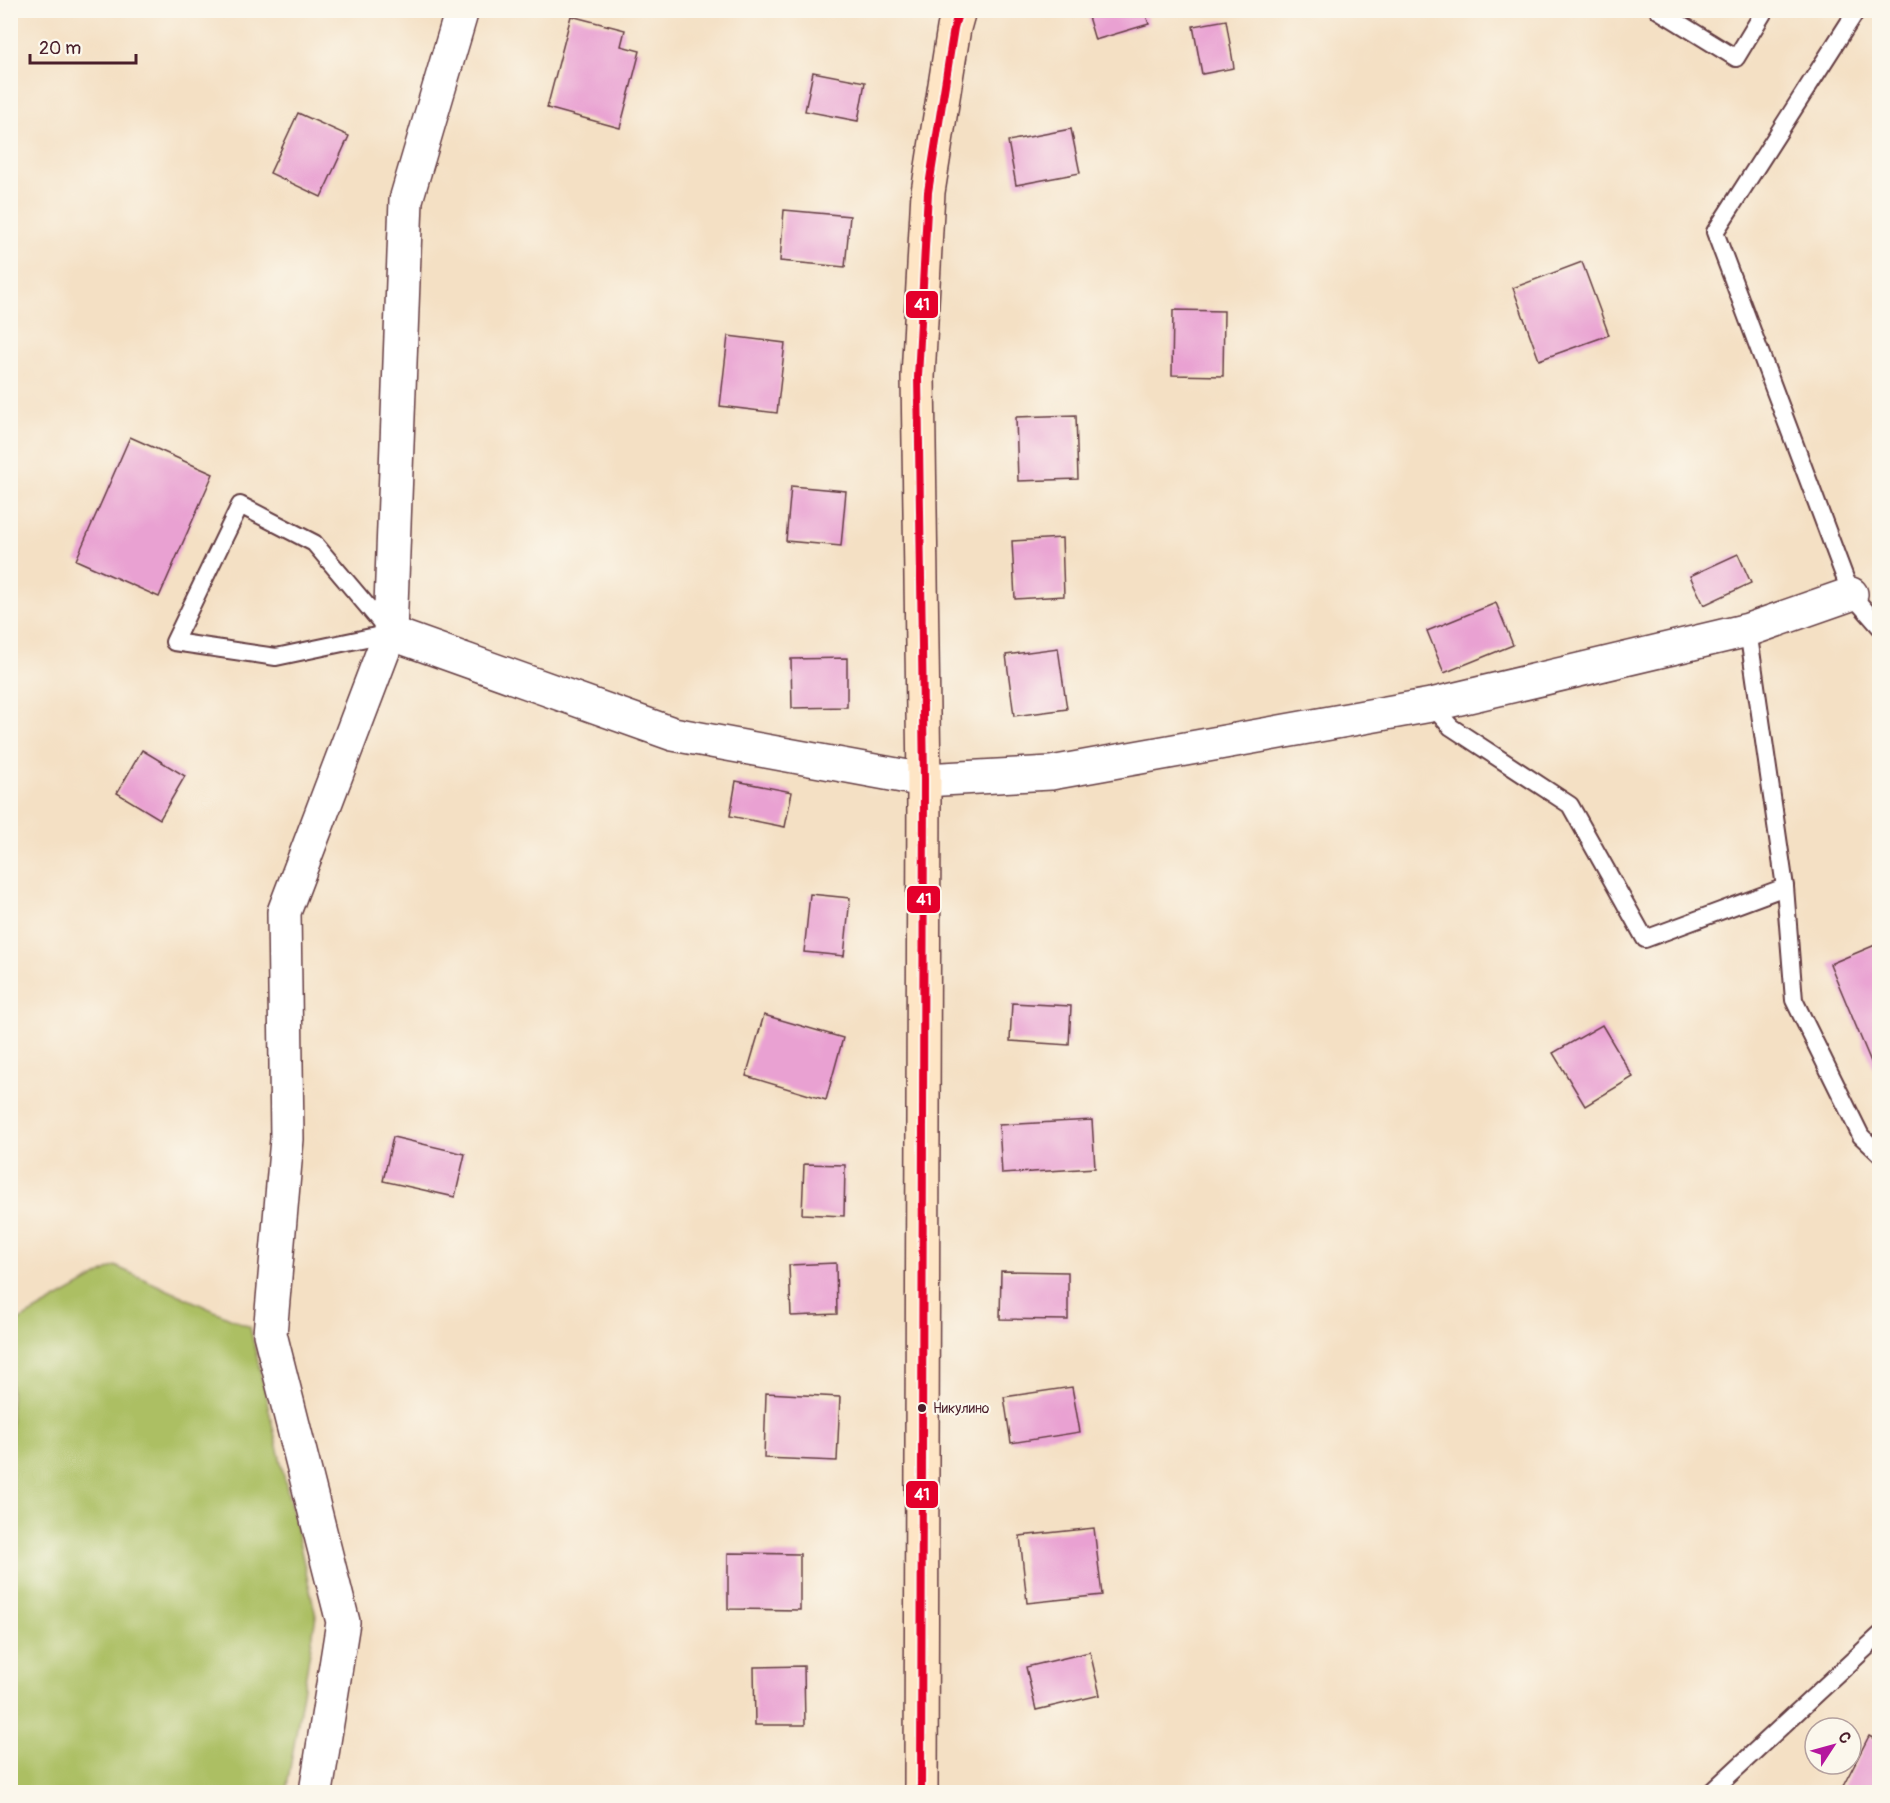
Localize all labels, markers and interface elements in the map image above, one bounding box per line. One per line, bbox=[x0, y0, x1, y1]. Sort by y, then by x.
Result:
scale bar bbox=[30, 27, 136, 65]
text: 20 m bbox=[39, 37, 81, 60]
line badge: 41 bbox=[905, 290, 939, 319]
text: 41 bbox=[914, 295, 930, 315]
line badge: 41 bbox=[906, 885, 941, 914]
text: 41 bbox=[916, 890, 932, 910]
place label: Никулино bbox=[933, 1400, 990, 1417]
marker: Никулино bbox=[916, 1402, 928, 1414]
line badge: 41 bbox=[905, 1480, 939, 1509]
text: 41 bbox=[914, 1485, 930, 1505]
north arrow bbox=[1803, 1716, 1863, 1776]
text: С bbox=[1833, 1728, 1855, 1748]

